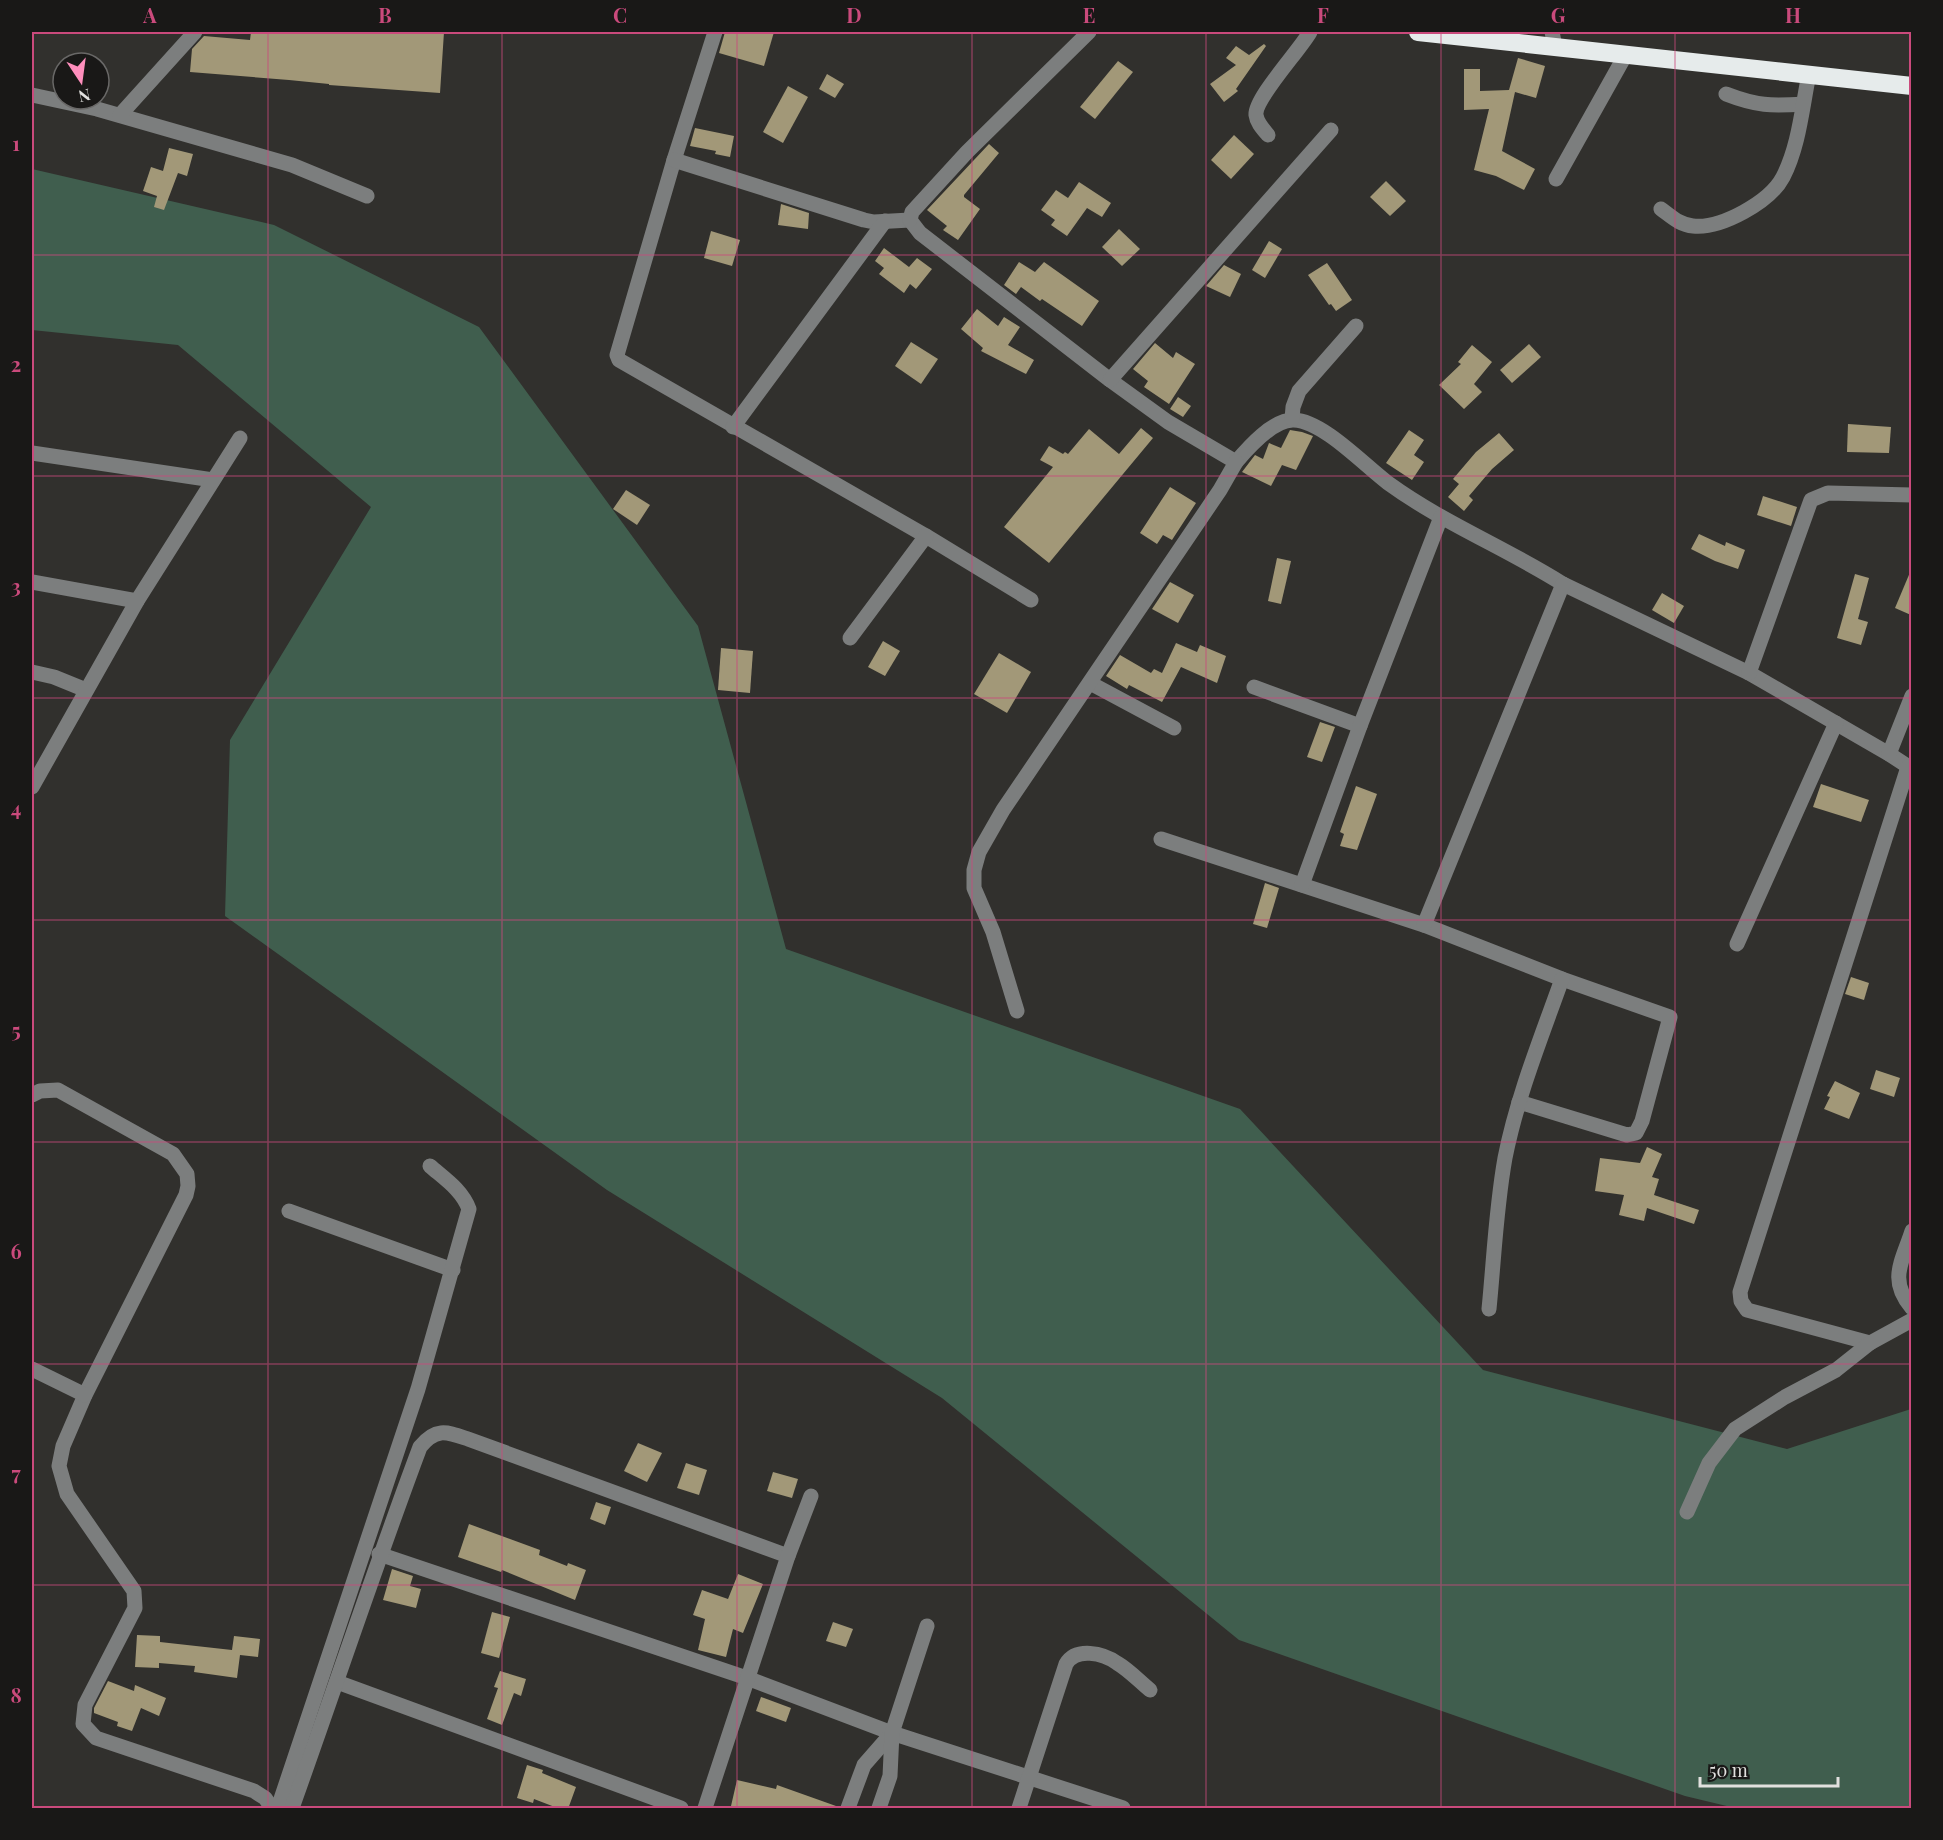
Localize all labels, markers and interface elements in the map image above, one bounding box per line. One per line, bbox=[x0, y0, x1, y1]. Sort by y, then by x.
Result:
text: A bbox=[142, 1, 157, 28]
text: B bbox=[378, 1, 392, 28]
text: C bbox=[613, 1, 627, 28]
text: D bbox=[846, 1, 862, 28]
text: E bbox=[1083, 1, 1095, 28]
text: F bbox=[1317, 1, 1329, 28]
text: G bbox=[1551, 1, 1566, 28]
text: H bbox=[1785, 1, 1801, 28]
north arrow bbox=[51, 51, 111, 111]
text: N bbox=[76, 85, 92, 108]
text: 1 bbox=[12, 129, 20, 156]
text: 2 bbox=[11, 350, 21, 377]
text: 3 bbox=[11, 572, 21, 599]
text: 4 bbox=[11, 794, 21, 821]
text: 5 bbox=[11, 1016, 21, 1043]
text: 6 bbox=[10, 1237, 22, 1264]
text: 7 bbox=[11, 1459, 21, 1486]
text: 8 bbox=[10, 1681, 22, 1708]
scale bar bbox=[1700, 1750, 1838, 1788]
text: 50 m bbox=[1709, 1758, 1748, 1782]

